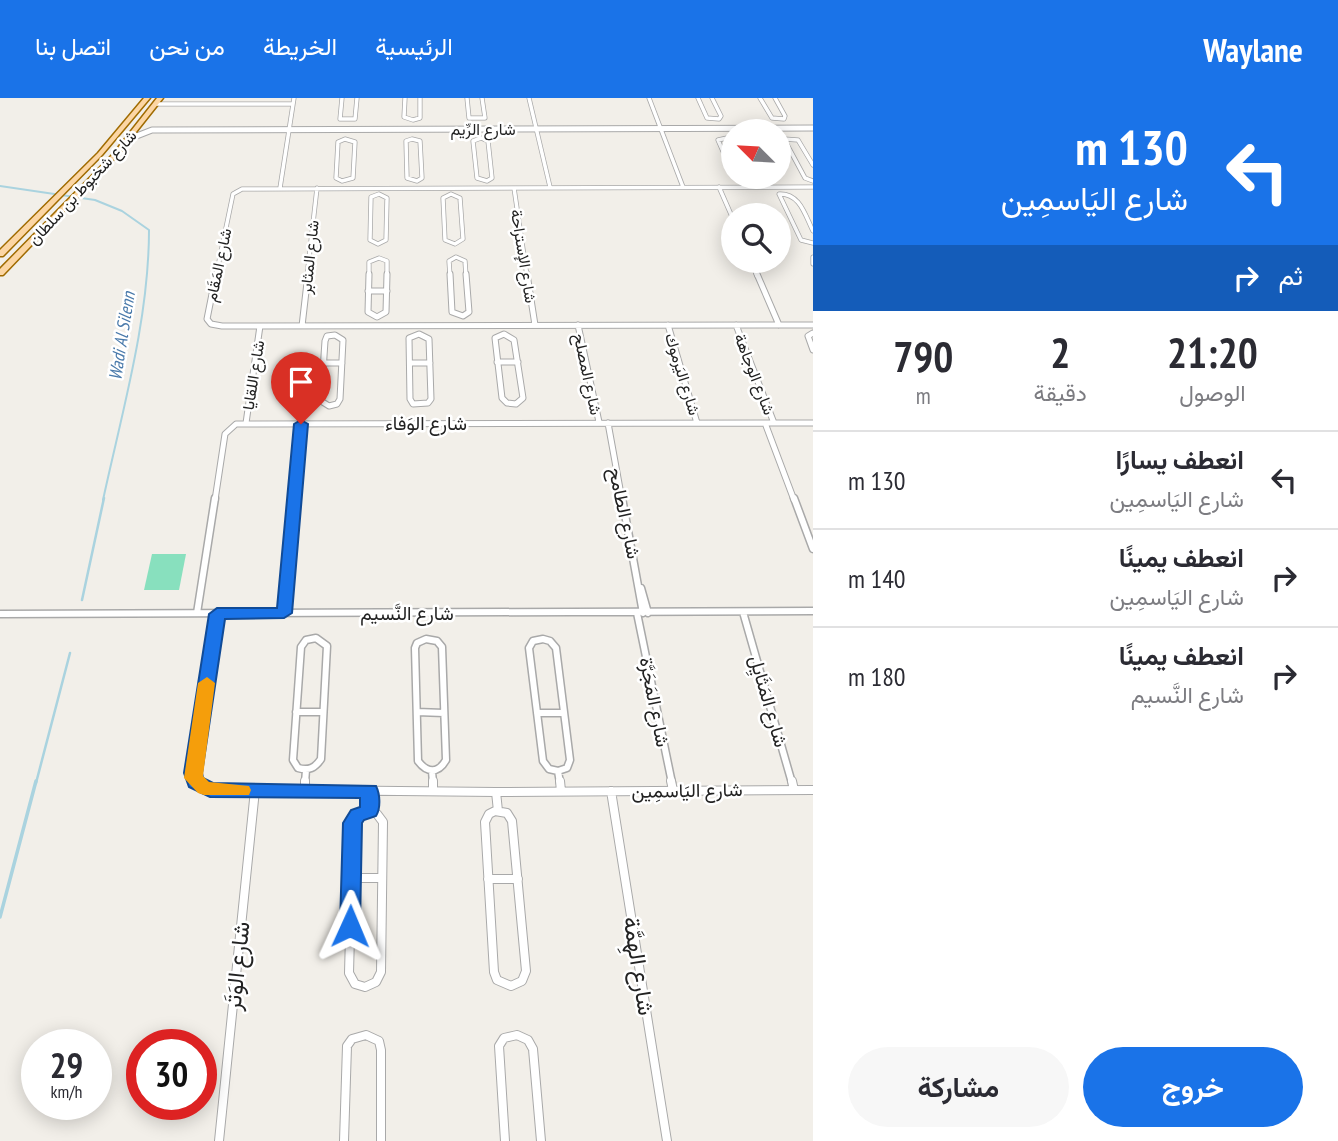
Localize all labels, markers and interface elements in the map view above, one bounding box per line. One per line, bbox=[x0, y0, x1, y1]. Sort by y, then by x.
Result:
text: Waylane bbox=[1203, 28, 1303, 71]
text: اتصل بنا bbox=[35, 31, 111, 62]
text: من نحن bbox=[149, 31, 225, 62]
text: الخريطة bbox=[263, 31, 337, 62]
text: الرئيسية bbox=[375, 31, 453, 62]
text: 130 m bbox=[1075, 115, 1188, 179]
street label: شارع الرِّيم bbox=[450, 119, 516, 141]
north arrow bbox=[721, 119, 791, 189]
map controls bbox=[721, 119, 791, 273]
street label: شارع شخبوط بن سلطان bbox=[23, 125, 142, 250]
icon: left bbox=[1212, 126, 1303, 217]
text: شارع اليَاسمِين bbox=[1001, 177, 1188, 219]
button: search bbox=[721, 203, 791, 273]
street label: شارع الإستراحة bbox=[505, 208, 541, 305]
street label: شارع المثابر bbox=[295, 219, 325, 296]
street label: شارع المَقَام bbox=[200, 226, 238, 304]
icon: right bbox=[1227, 259, 1265, 297]
text: ثم bbox=[1279, 259, 1303, 292]
water label: Wadi Al Silenn bbox=[103, 289, 140, 382]
text: 2 bbox=[1050, 325, 1070, 380]
text: 21:20 bbox=[1167, 325, 1258, 380]
text: 790 bbox=[893, 329, 953, 384]
street label: شارع اليَرموك bbox=[659, 330, 705, 418]
street label: شارع المصلح bbox=[568, 331, 606, 417]
street label: شارع الوجاهة bbox=[729, 331, 780, 418]
street label: شارع اللقايا bbox=[238, 339, 270, 412]
pin bbox=[271, 352, 331, 424]
icon: arrive bbox=[282, 363, 320, 401]
text: دقيقة bbox=[1034, 378, 1087, 407]
text: الوصول bbox=[1179, 378, 1246, 407]
text: m bbox=[916, 381, 931, 410]
street label: شارع الوَفاء bbox=[385, 411, 467, 436]
text: انعطف يسارًا bbox=[1116, 443, 1244, 476]
icon: left bbox=[1265, 461, 1303, 499]
text: 130 m bbox=[848, 464, 906, 497]
street label: شارع الطامح bbox=[602, 465, 646, 561]
text: شارع اليَاسمِين bbox=[1110, 484, 1244, 513]
text: انعطف يمينًا bbox=[1119, 541, 1244, 574]
icon: right bbox=[1265, 559, 1303, 597]
text: 140 m bbox=[848, 562, 906, 595]
text: شارع اليَاسمِين bbox=[1110, 582, 1244, 611]
street label: شارع النَّسيم bbox=[360, 601, 454, 626]
text: انعطف يمينًا bbox=[1119, 639, 1244, 672]
street label: شارع المَثَايِل bbox=[742, 652, 794, 751]
street label: شارع المَجَرَّة bbox=[634, 655, 675, 749]
icon: right bbox=[1265, 657, 1303, 695]
text: 180 m bbox=[848, 660, 906, 693]
text: شارع النَّسيم bbox=[1131, 680, 1244, 709]
street label: شارع اليَاسمِين bbox=[631, 777, 743, 804]
position arrow bbox=[313, 889, 387, 963]
street label: شارع الهِمَّة bbox=[612, 914, 662, 1018]
street label: شارع الوَتَر bbox=[217, 920, 258, 1013]
speed limit sign: 30 bbox=[126, 1029, 217, 1120]
text: 29 bbox=[50, 1042, 83, 1088]
button: مشاركة bbox=[848, 1047, 1069, 1127]
button: خروج bbox=[1083, 1047, 1303, 1127]
text: km/h bbox=[51, 1080, 82, 1103]

